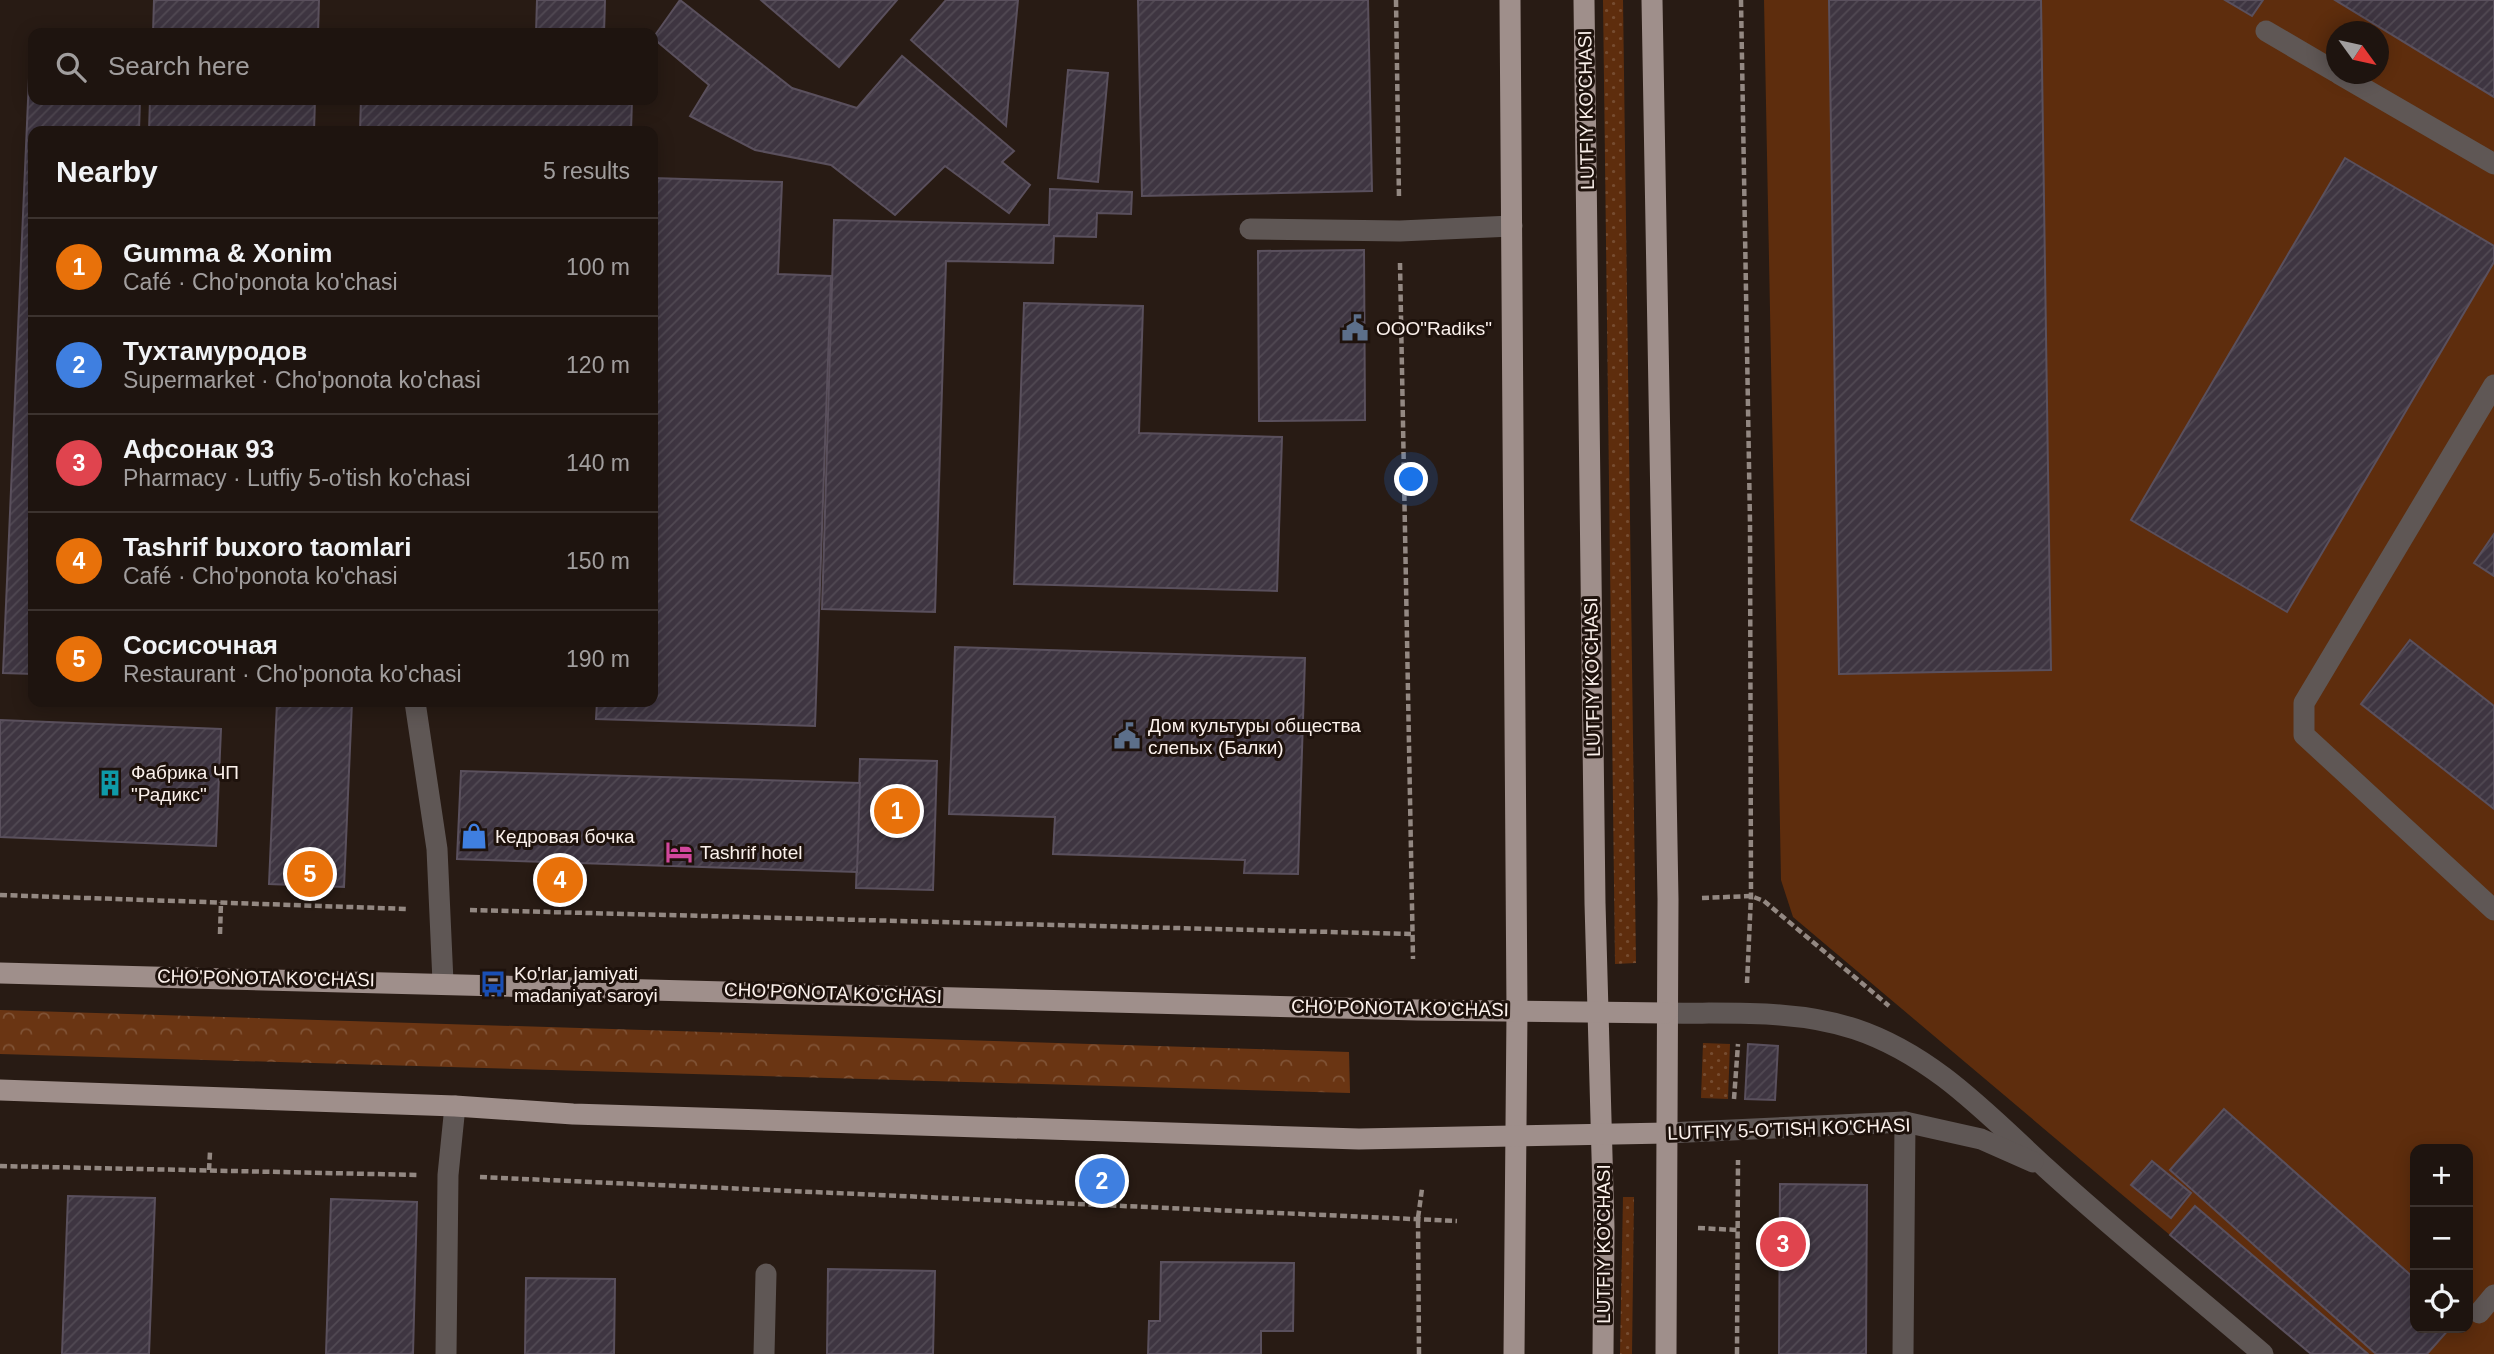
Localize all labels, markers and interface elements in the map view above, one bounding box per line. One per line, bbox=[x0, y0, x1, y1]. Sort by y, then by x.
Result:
north arrow bbox=[2326, 21, 2389, 84]
search box bbox=[28, 28, 658, 105]
street label: LUTFIY KO'CHASI bbox=[1574, 30, 1598, 190]
icon: search bbox=[52, 48, 90, 86]
text: Search here bbox=[108, 51, 250, 81]
text: Nearby bbox=[56, 155, 158, 188]
text: 5 results bbox=[543, 158, 630, 184]
text: Gumma & Xonim bbox=[123, 238, 332, 268]
text: 1 bbox=[73, 254, 85, 280]
text: 100 m bbox=[566, 254, 630, 280]
text: Café · Cho'ponota ko'chasi bbox=[123, 269, 398, 295]
public building icon: OOO"Radiks" bbox=[1340, 313, 1370, 343]
place label: OOO"Radiks" bbox=[1376, 318, 1492, 339]
text: Тухтамуродов bbox=[123, 336, 307, 366]
text: 2 bbox=[73, 352, 85, 378]
text: 120 m bbox=[566, 352, 630, 378]
text: Supermarket · Cho'ponota ko'chasi bbox=[123, 367, 481, 393]
text: Афсонак 93 bbox=[123, 434, 274, 464]
text: 3 bbox=[73, 450, 85, 476]
text: 140 m bbox=[566, 450, 630, 476]
your location bbox=[1394, 462, 1428, 496]
text: Pharmacy · Lutfiy 5-o'tish ko'chasi bbox=[123, 465, 471, 491]
text: Tashrif buxoro taomlari bbox=[123, 532, 411, 562]
text: 4 bbox=[73, 548, 85, 574]
text: 150 m bbox=[566, 548, 630, 574]
text: Café · Cho'ponota ko'chasi bbox=[123, 563, 398, 589]
street label: LUTFIY KO'CHASI bbox=[1580, 597, 1604, 757]
text: Сосисочная bbox=[123, 630, 278, 660]
text: 5 bbox=[73, 646, 85, 672]
text: 190 m bbox=[566, 646, 630, 672]
text: Restaurant · Cho'ponota ko'chasi bbox=[123, 661, 462, 687]
place label: Дом культуры общества слепых (Балки) bbox=[1148, 715, 1361, 758]
public building icon: Дом культуры общества слепых (Балки) bbox=[1112, 721, 1142, 751]
place label: Фабрика ЧП "Радикс" bbox=[131, 762, 239, 805]
building icon: Фабрика ЧП "Радикс" bbox=[95, 768, 125, 798]
pin: 1 bbox=[874, 785, 920, 837]
shop icon: Кедровая бочка bbox=[459, 821, 489, 851]
place label: Кедровая бочка bbox=[495, 826, 635, 847]
hotel icon: Tashrif hotel bbox=[664, 837, 694, 867]
place label: Tashrif hotel bbox=[700, 842, 802, 863]
pin: 5 bbox=[287, 848, 333, 900]
pin: 4 bbox=[537, 854, 583, 906]
place label: Ko'rlar jamiyati madaniyat saroyi bbox=[514, 963, 658, 1006]
street label: CHO'PONOTA KO'CHASI bbox=[157, 966, 375, 990]
bus stop icon: Ko'rlar jamiyati madaniyat saroyi bbox=[478, 969, 508, 999]
street label: CHO'PONOTA KO'CHASI bbox=[724, 979, 942, 1007]
street label: CHO'PONOTA KO'CHASI bbox=[1291, 996, 1509, 1020]
street label: LUTFIY 5-O'TISH KO'CHASI bbox=[1667, 1114, 1911, 1144]
map controls bbox=[2410, 1144, 2473, 1333]
button: + bbox=[2410, 1144, 2473, 1207]
pin: 2 bbox=[1079, 1155, 1125, 1207]
street label: LUTFIY KO'CHASI bbox=[1593, 1164, 1614, 1324]
button: − bbox=[2410, 1207, 2473, 1270]
pin: 3 bbox=[1760, 1218, 1806, 1270]
button: locate bbox=[2410, 1270, 2473, 1333]

